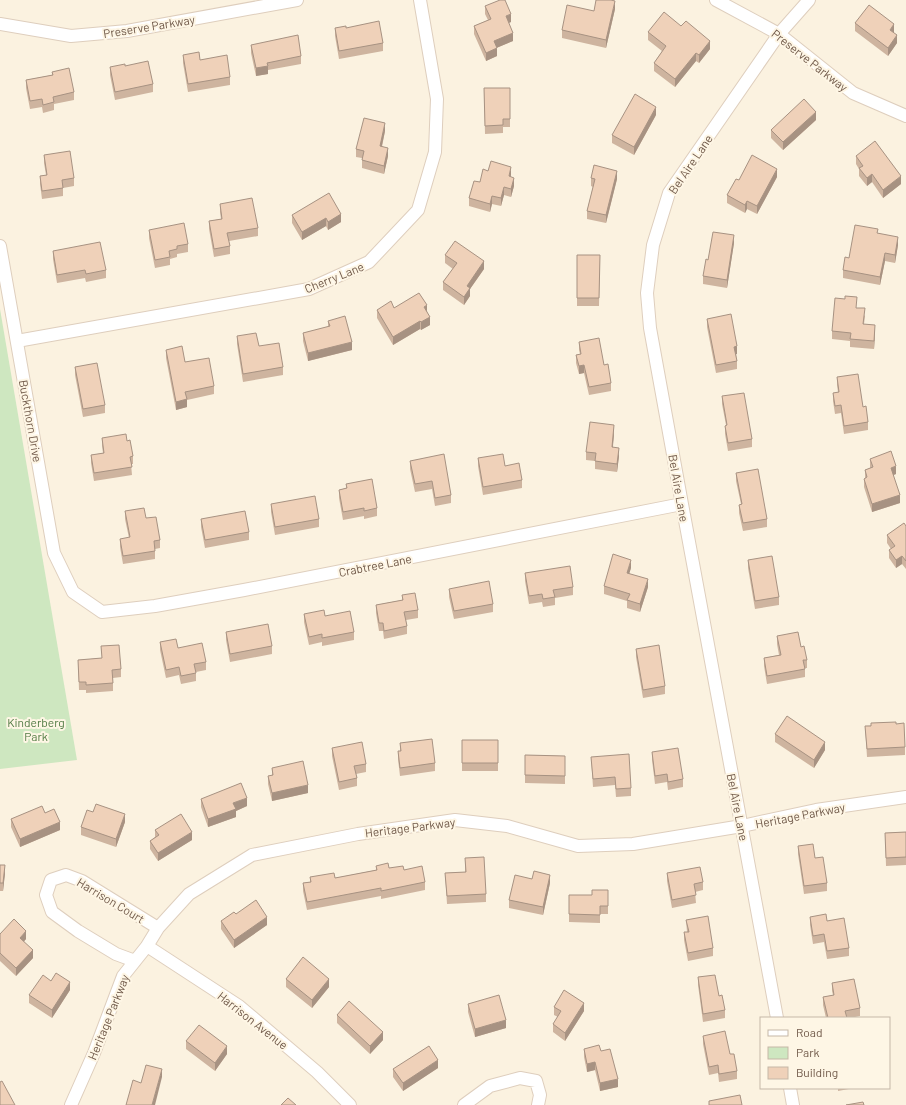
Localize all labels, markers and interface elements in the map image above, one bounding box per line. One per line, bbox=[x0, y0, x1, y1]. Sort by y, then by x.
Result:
street label: Preserve Parkway bbox=[102, 12, 196, 40]
street label: Preserve Parkway bbox=[769, 26, 851, 94]
street label: Bel Aire Lane bbox=[665, 132, 715, 196]
street label: Cherry Lane bbox=[302, 259, 366, 295]
street label: Buckthorn Drive bbox=[17, 379, 45, 463]
street label: Bel Aire Lane bbox=[666, 453, 692, 523]
street label: Crabtree Lane bbox=[337, 551, 413, 579]
park label: Kinderberg Park bbox=[7, 715, 65, 743]
street label: Bel Aire Lane bbox=[725, 772, 751, 842]
street label: Heritage Parkway bbox=[754, 799, 846, 831]
street label: Heritage Parkway bbox=[364, 814, 457, 839]
street label: Harrison Court bbox=[75, 874, 147, 926]
street label: Heritage Parkway bbox=[84, 972, 132, 1062]
street label: Harrison Avenue bbox=[215, 988, 291, 1052]
legend bbox=[760, 1017, 890, 1089]
text: Road bbox=[796, 1025, 823, 1039]
text: Park bbox=[796, 1045, 820, 1059]
text: Building bbox=[796, 1065, 838, 1079]

